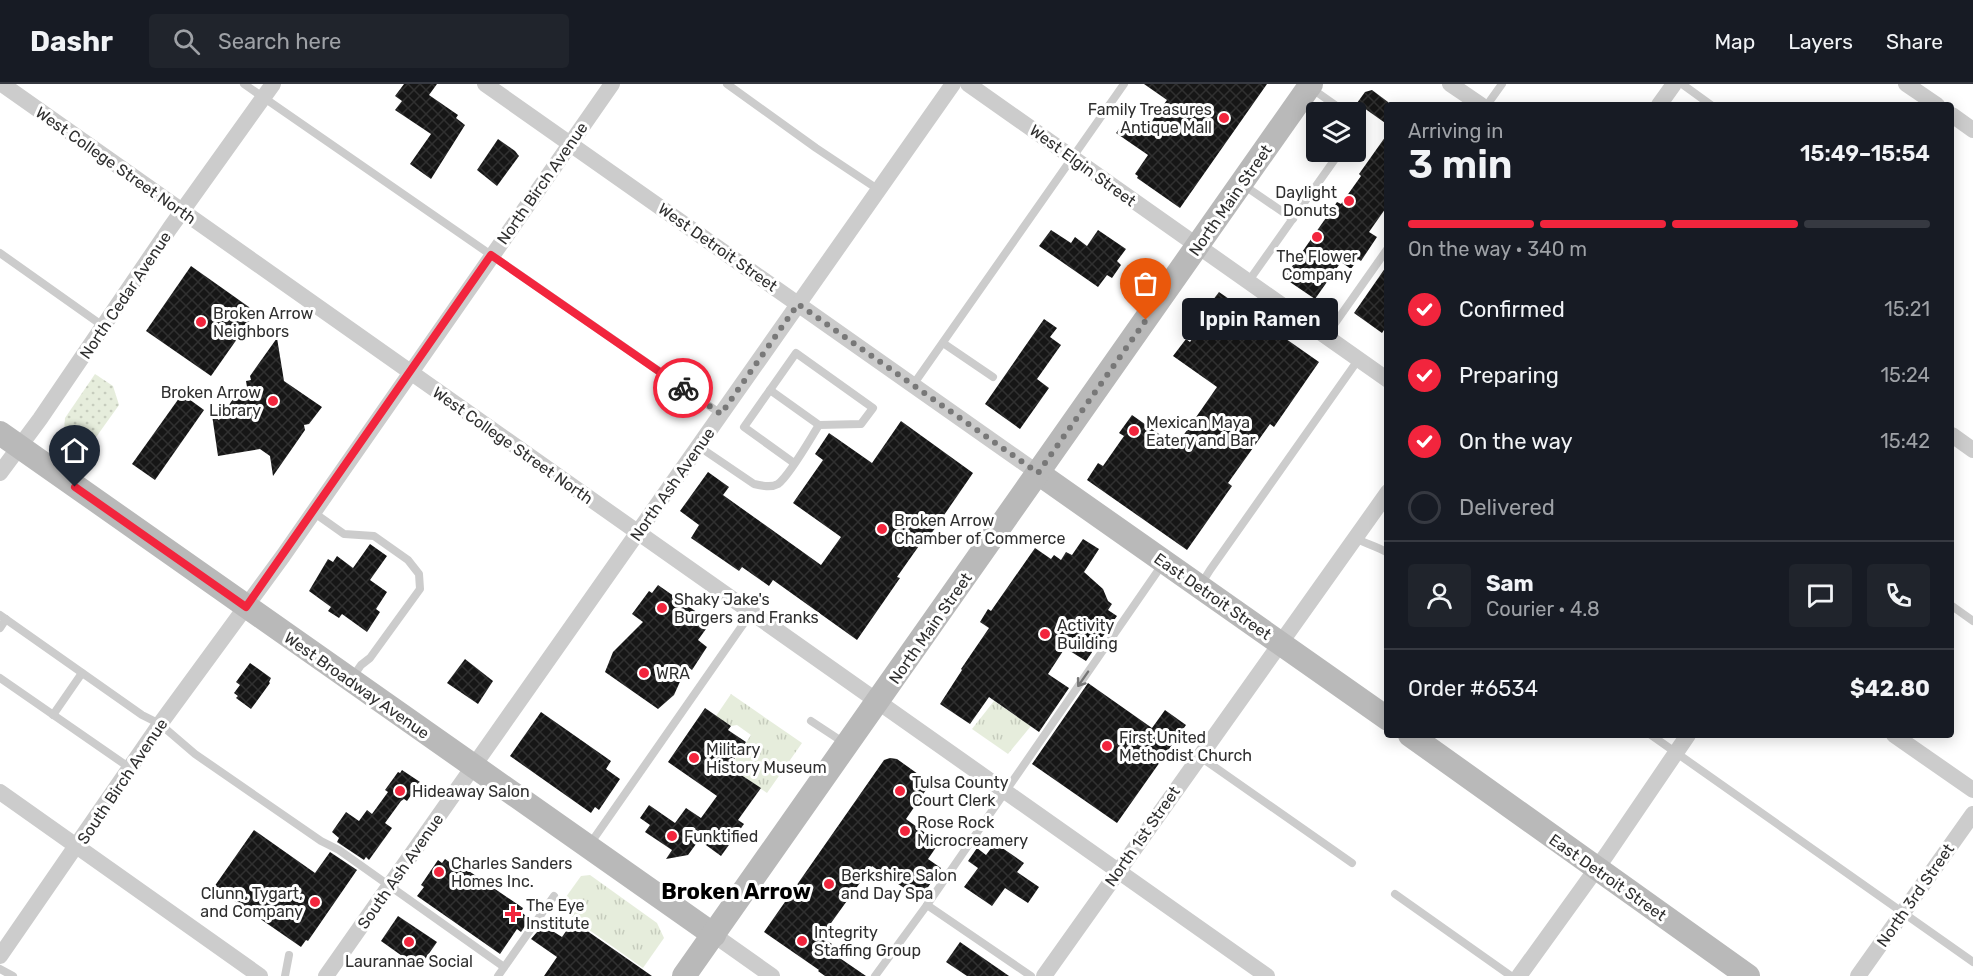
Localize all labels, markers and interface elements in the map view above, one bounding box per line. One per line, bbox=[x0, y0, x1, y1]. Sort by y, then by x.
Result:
search box bbox=[149, 14, 569, 68]
text: Dashr bbox=[30, 25, 113, 58]
icon: search bbox=[170, 25, 203, 58]
text: Search here bbox=[218, 28, 341, 55]
text: Map bbox=[1714, 29, 1755, 54]
text: Layers bbox=[1788, 29, 1853, 54]
text: Share bbox=[1886, 29, 1943, 54]
place label: Family Treasures Antique Mall bbox=[1088, 100, 1212, 137]
map controls bbox=[1306, 102, 1366, 162]
button: layers bbox=[1306, 102, 1366, 162]
street label: West College Street North bbox=[32, 103, 200, 228]
marker: Family Treasures Antique Mall bbox=[1217, 111, 1231, 125]
street label: North Birch Avenue bbox=[493, 118, 592, 248]
text: Arriving in bbox=[1408, 119, 1503, 143]
street label: West Elgin Street bbox=[1026, 120, 1140, 210]
text: 15:49–15:54 bbox=[1800, 140, 1930, 167]
street label: North Main Street bbox=[1185, 141, 1276, 260]
text: 3 min bbox=[1408, 142, 1513, 188]
place label: Daylight Donuts bbox=[1275, 183, 1337, 220]
marker: Daylight Donuts bbox=[1342, 194, 1356, 208]
street label: West Detroit Street bbox=[654, 199, 781, 296]
street label: North Cedar Avenue bbox=[76, 228, 175, 363]
marker: The Flower Company bbox=[1310, 230, 1324, 244]
text: On the way · 340 m bbox=[1408, 237, 1587, 261]
place label: The Flower Company bbox=[1276, 247, 1358, 284]
pin bbox=[1120, 258, 1171, 320]
icon: bag bbox=[1129, 267, 1162, 300]
icon: check bbox=[1408, 293, 1441, 326]
text: Confirmed bbox=[1459, 296, 1565, 323]
text: 15:21 bbox=[1884, 297, 1930, 321]
callout: Ippin Ramen bbox=[1182, 299, 1338, 341]
place label: Broken Arrow Neighbors bbox=[213, 304, 314, 341]
text: Ippin Ramen bbox=[1199, 307, 1321, 331]
marker: Broken Arrow Neighbors bbox=[194, 315, 208, 329]
courier bbox=[653, 358, 713, 418]
icon: check bbox=[1408, 359, 1441, 392]
text: Preparing bbox=[1459, 362, 1559, 389]
text: 15:24 bbox=[1880, 363, 1930, 387]
icon: bike bbox=[667, 372, 700, 405]
place label: Broken Arrow Library bbox=[161, 383, 261, 420]
street label: West College Street North bbox=[429, 383, 597, 508]
marker: Broken Arrow Library bbox=[266, 394, 280, 408]
place label: Mexican Maya Eatery and Bar bbox=[1146, 413, 1256, 450]
street label: North Ash Avenue bbox=[626, 424, 719, 545]
marker: Mexican Maya Eatery and Bar bbox=[1127, 424, 1141, 438]
pin bbox=[49, 425, 100, 487]
icon: check bbox=[1408, 425, 1441, 458]
text: On the way bbox=[1459, 428, 1573, 455]
text: 15:42 bbox=[1880, 429, 1930, 453]
icon: home bbox=[58, 434, 91, 467]
text: Delivered bbox=[1459, 494, 1555, 521]
place label: Broken Arrow Chamber of Commerce bbox=[894, 511, 1065, 548]
marker: Broken Arrow Chamber of Commerce bbox=[875, 522, 889, 536]
street label: East Detroit Street bbox=[1151, 549, 1275, 644]
button: person bbox=[1408, 564, 1471, 627]
button: chat bbox=[1789, 564, 1852, 627]
button: phone bbox=[1867, 564, 1930, 627]
street label: North Main Street bbox=[885, 569, 976, 688]
text: Sam bbox=[1486, 570, 1534, 597]
place label: Shaky Jake's Burgers and Franks bbox=[674, 590, 819, 627]
text: Courier · 4.8 bbox=[1486, 597, 1600, 621]
marker: Shaky Jake's Burgers and Franks bbox=[655, 601, 669, 615]
place label: Activity Building bbox=[1057, 616, 1118, 653]
marker: Activity Building bbox=[1038, 627, 1052, 641]
street label: West Broadway Avenue bbox=[280, 628, 433, 743]
place label: WRA bbox=[656, 664, 690, 683]
marker: WRA bbox=[637, 666, 651, 680]
one-way arrow bbox=[1077, 670, 1089, 686]
text: Order #6534 bbox=[1408, 675, 1538, 702]
text: $42.80 bbox=[1850, 675, 1930, 702]
street label: South Birch Avenue bbox=[73, 715, 171, 848]
place label: First United Methodist Church bbox=[1119, 728, 1252, 765]
marker: First United Methodist Church bbox=[1100, 739, 1114, 753]
place label: Military History Museum bbox=[706, 740, 827, 777]
marker: Military History Museum bbox=[687, 751, 701, 765]
place label: Tulsa County Court Clerk bbox=[912, 773, 1009, 810]
place label: Hideaway Salon bbox=[412, 782, 530, 801]
street label: North 1st Street bbox=[1101, 783, 1184, 890]
marker: Hideaway Salon bbox=[393, 784, 407, 798]
marker: Tulsa County Court Clerk bbox=[893, 784, 907, 798]
street label: South Ash Avenue bbox=[353, 810, 447, 933]
place label: Rose Rock Microcreamery bbox=[917, 813, 1028, 850]
marker: Rose Rock Microcreamery bbox=[898, 824, 912, 838]
place label: Funktified bbox=[684, 827, 758, 846]
marker: Funktified bbox=[665, 829, 679, 843]
street label: East Detroit Street bbox=[1546, 830, 1670, 925]
street label: North 3rd Street bbox=[1873, 840, 1958, 951]
place label: Charles Sanders Homes Inc. bbox=[451, 854, 572, 891]
marker: Charles Sanders Homes Inc. bbox=[432, 865, 446, 879]
place label: Berkshire Salon and Day Spa bbox=[841, 866, 957, 903]
marker: Berkshire Salon and Day Spa bbox=[822, 877, 836, 891]
district label: Broken Arrow bbox=[661, 878, 811, 905]
place label: Clunn, Tygart, and Company bbox=[200, 884, 303, 921]
marker: Clunn, Tygart, and Company bbox=[308, 895, 322, 909]
place label: The Eye Institute bbox=[526, 896, 589, 933]
marker: The Eye Institute bbox=[504, 905, 522, 923]
place label: Integrity Staffing Group bbox=[814, 923, 921, 960]
marker: Integrity Staffing Group bbox=[795, 934, 809, 948]
marker: Laurannae Social bbox=[402, 935, 416, 949]
place label: Laurannae Social bbox=[345, 952, 473, 971]

